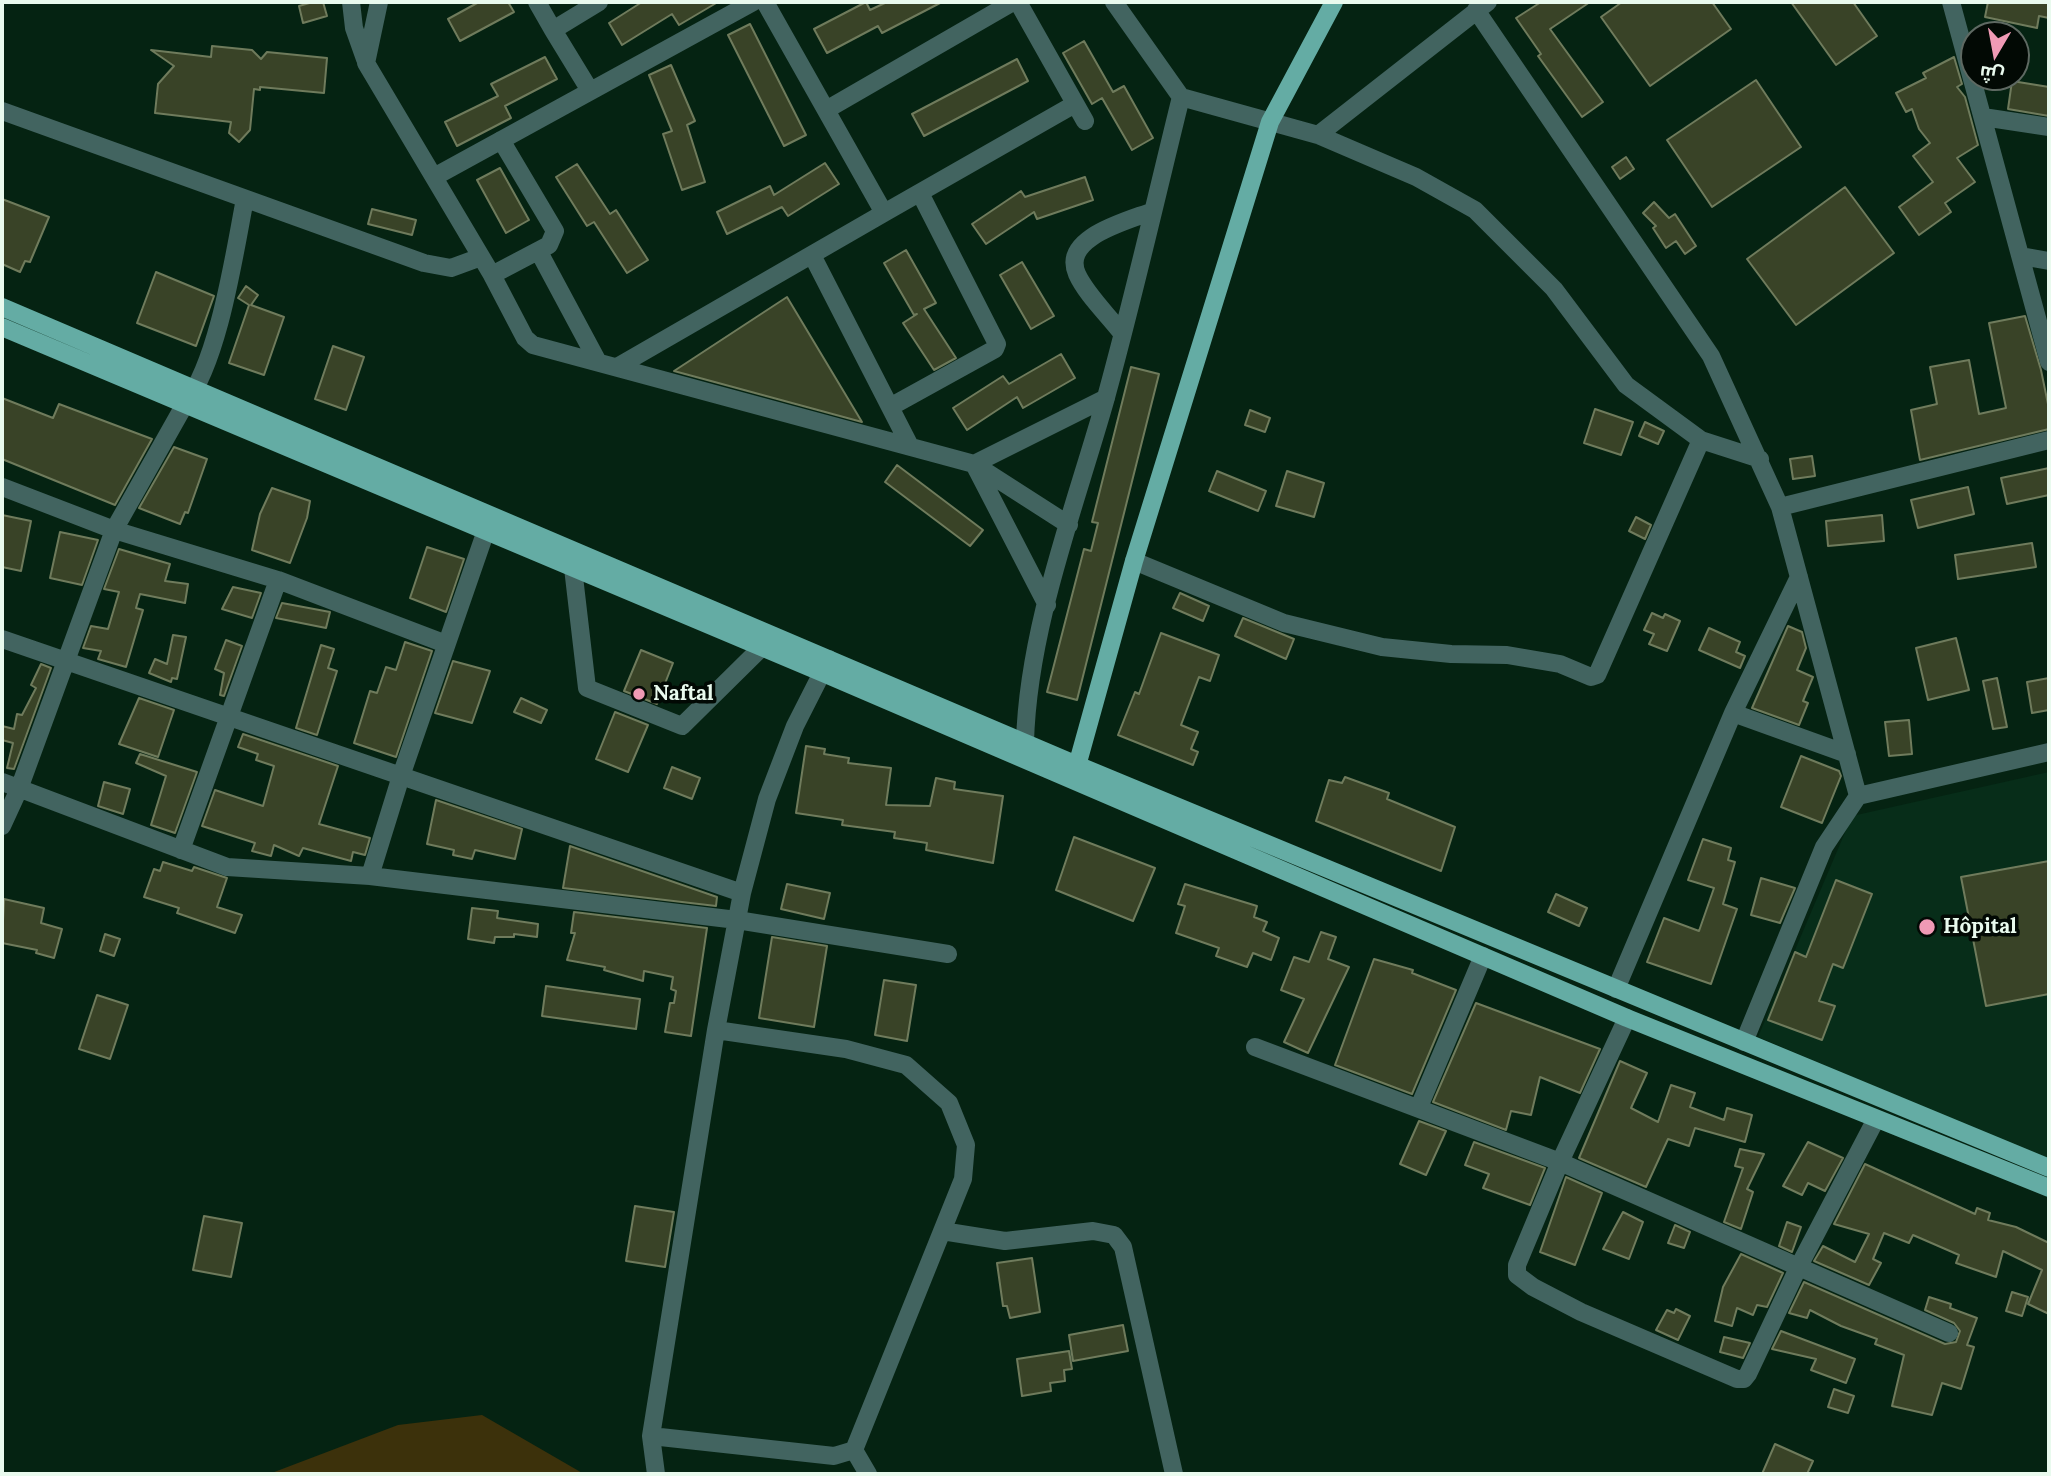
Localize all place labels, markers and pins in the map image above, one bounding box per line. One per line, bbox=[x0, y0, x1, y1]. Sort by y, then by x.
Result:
place label: Naftal bbox=[653, 681, 714, 707]
marker: Naftal bbox=[631, 686, 647, 702]
place label: Hôpital bbox=[1943, 914, 2017, 940]
marker: Hôpital bbox=[1917, 917, 1937, 937]

